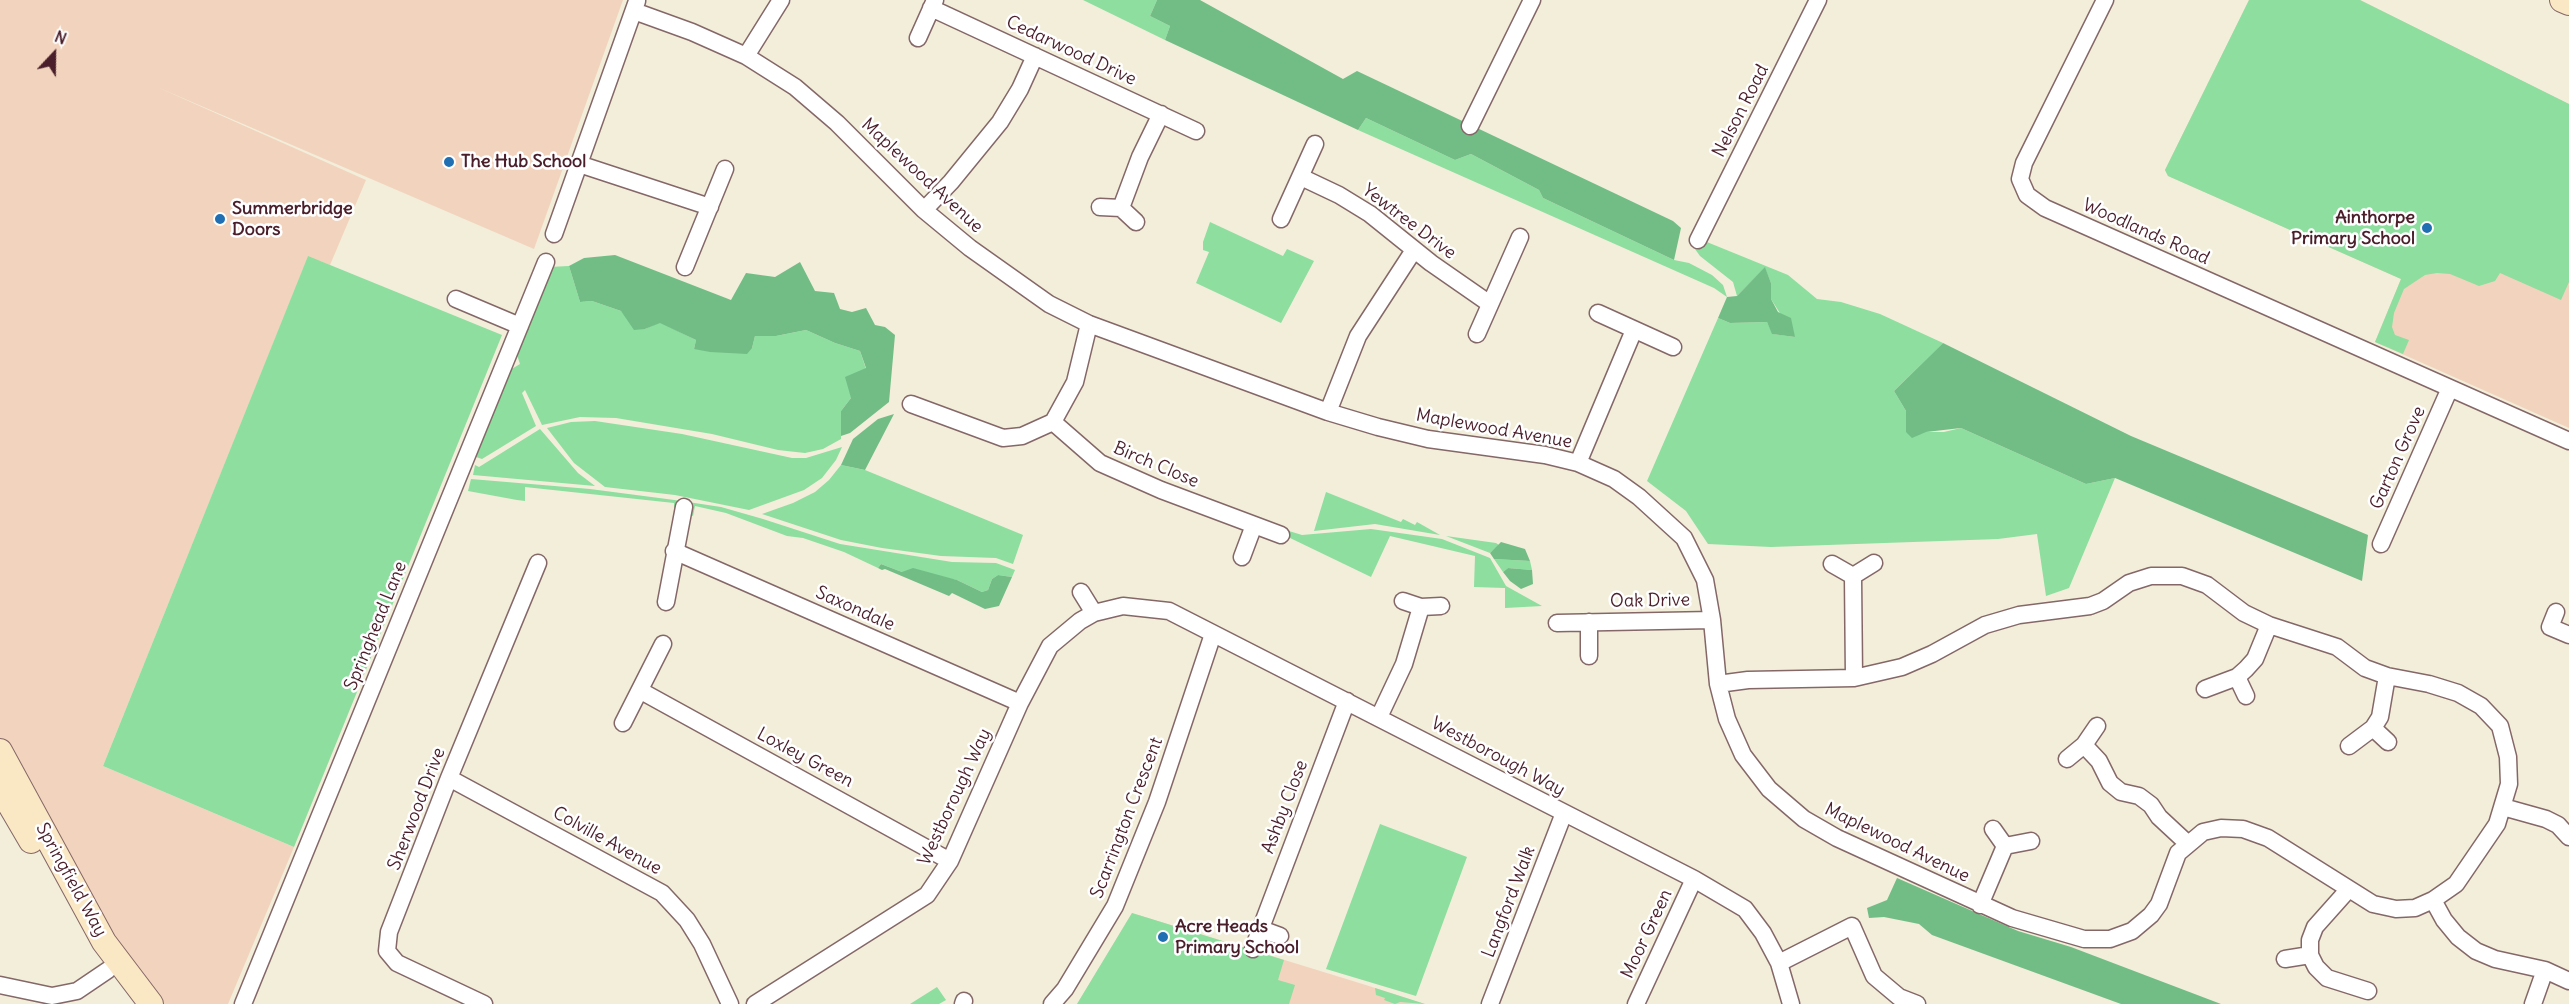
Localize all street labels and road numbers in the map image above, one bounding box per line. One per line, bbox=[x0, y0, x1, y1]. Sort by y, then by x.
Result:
street label: Cedarwood Drive bbox=[1002, 11, 1140, 91]
street label: Nelson Road bbox=[1708, 61, 1774, 161]
street label: Maplewood Avenue bbox=[857, 114, 987, 238]
street label: Yewtree Drive bbox=[1358, 180, 1460, 264]
street label: Woodlands Road bbox=[2079, 194, 2213, 270]
street label: Garton Grove bbox=[2366, 403, 2430, 513]
street label: Maplewood Avenue bbox=[1414, 405, 1574, 453]
street label: Birch Close bbox=[1110, 437, 1202, 493]
street label: Springhead Lane bbox=[340, 558, 412, 694]
street label: Saxondale bbox=[812, 582, 898, 636]
street label: Oak Drive bbox=[1610, 590, 1690, 612]
street label: Westborough Way bbox=[1427, 713, 1569, 801]
street label: Loxley Green bbox=[753, 724, 857, 792]
street label: Westborough Way bbox=[914, 725, 996, 869]
street label: Scarrington Crescent bbox=[1086, 734, 1168, 902]
street label: Sherwood Drive bbox=[384, 745, 450, 873]
street label: Ashby Close bbox=[1257, 757, 1313, 857]
street label: Maplewood Avenue bbox=[1821, 799, 1973, 887]
street label: Colville Avenue bbox=[549, 802, 665, 880]
street label: Springfield Way bbox=[31, 819, 111, 941]
street label: Langford Walk bbox=[1478, 843, 1540, 961]
street label: Moor Green bbox=[1617, 886, 1677, 982]

